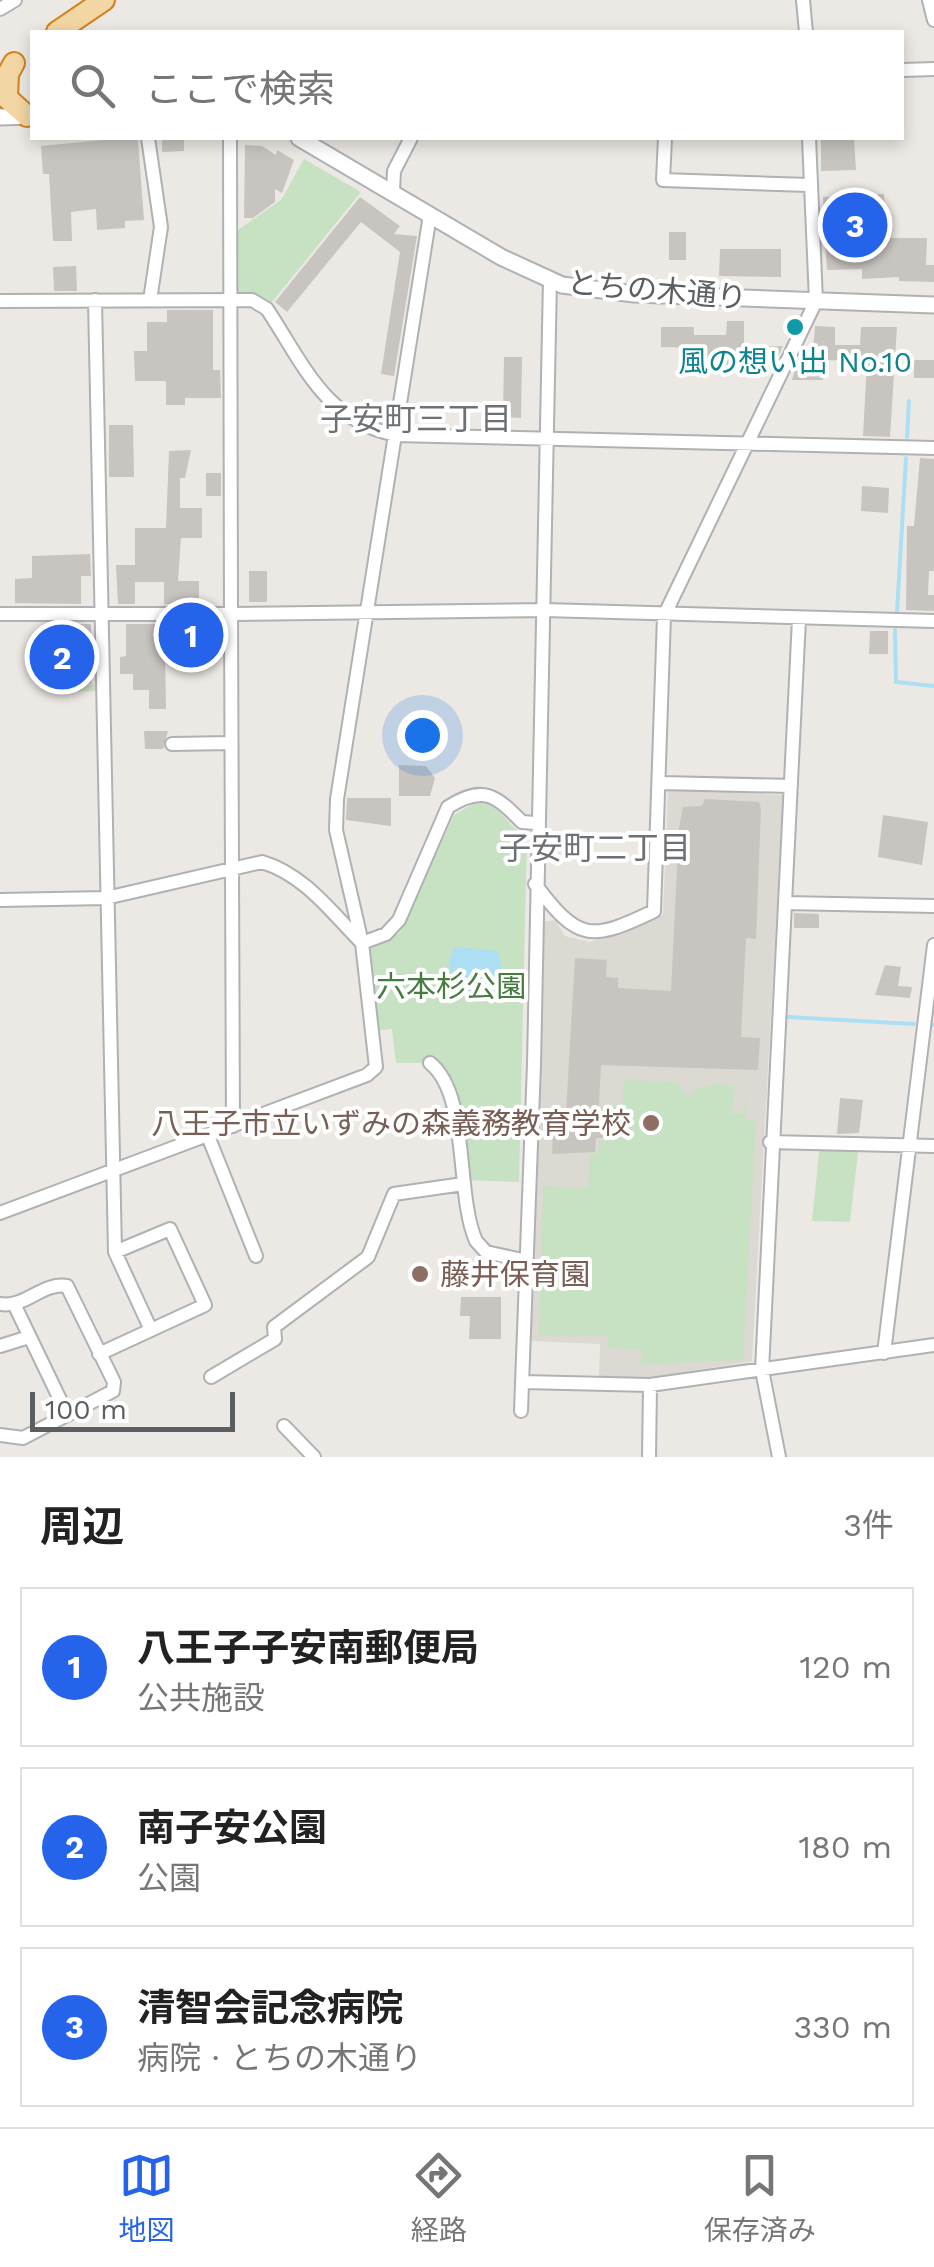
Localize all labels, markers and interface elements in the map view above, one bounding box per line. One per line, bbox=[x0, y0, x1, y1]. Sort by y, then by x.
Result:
search box bbox=[30, 30, 904, 140]
icon: search bbox=[65, 58, 120, 113]
text: ここで検索 bbox=[145, 67, 335, 111]
pin: 3 bbox=[822, 188, 888, 262]
street label: とちの木通り bbox=[566, 265, 748, 315]
marker: 風の想い出 No.10 bbox=[784, 316, 806, 338]
place label: 風の想い出 No.10 bbox=[678, 344, 912, 379]
district label: 子安町三丁目 bbox=[320, 400, 512, 438]
pin: 1 bbox=[158, 598, 224, 672]
pin: 2 bbox=[30, 620, 94, 694]
your location bbox=[397, 710, 448, 761]
district label: 子安町二丁目 bbox=[499, 829, 691, 867]
park label: 六本杉公園 bbox=[376, 969, 526, 1004]
place label: 八王子市立いずみの森義務教育学校 bbox=[151, 1106, 631, 1141]
marker: 八王子市立いずみの森義務教育学校 bbox=[640, 1112, 662, 1134]
place label: 藤井保育園 bbox=[440, 1257, 590, 1292]
marker: 藤井保育園 bbox=[409, 1263, 431, 1285]
scale bar bbox=[30, 1387, 235, 1432]
text: 100 m bbox=[45, 1393, 127, 1426]
text: 周辺 bbox=[40, 1502, 124, 1551]
text: 3件 bbox=[843, 1506, 894, 1544]
text: 八王子子安南郵便局 bbox=[137, 1626, 479, 1670]
text: 1 bbox=[68, 1648, 81, 1686]
text: 120 m bbox=[800, 1648, 892, 1686]
text: 公共施設 bbox=[137, 1679, 265, 1717]
text: 南子安公園 bbox=[137, 1806, 327, 1850]
text: 2 bbox=[65, 1828, 84, 1866]
text: 180 m bbox=[798, 1828, 892, 1866]
text: 公園 bbox=[137, 1859, 201, 1897]
text: 清智会記念病院 bbox=[137, 1986, 403, 2030]
text: 3 bbox=[65, 2008, 84, 2046]
text: 330 m bbox=[793, 2008, 892, 2046]
text: 病院 · とちの木通り bbox=[137, 2039, 422, 2077]
tab: 地図 bbox=[118, 2148, 174, 2248]
tab: 経路 bbox=[411, 2148, 467, 2248]
tab: 保存済み bbox=[704, 2148, 816, 2248]

